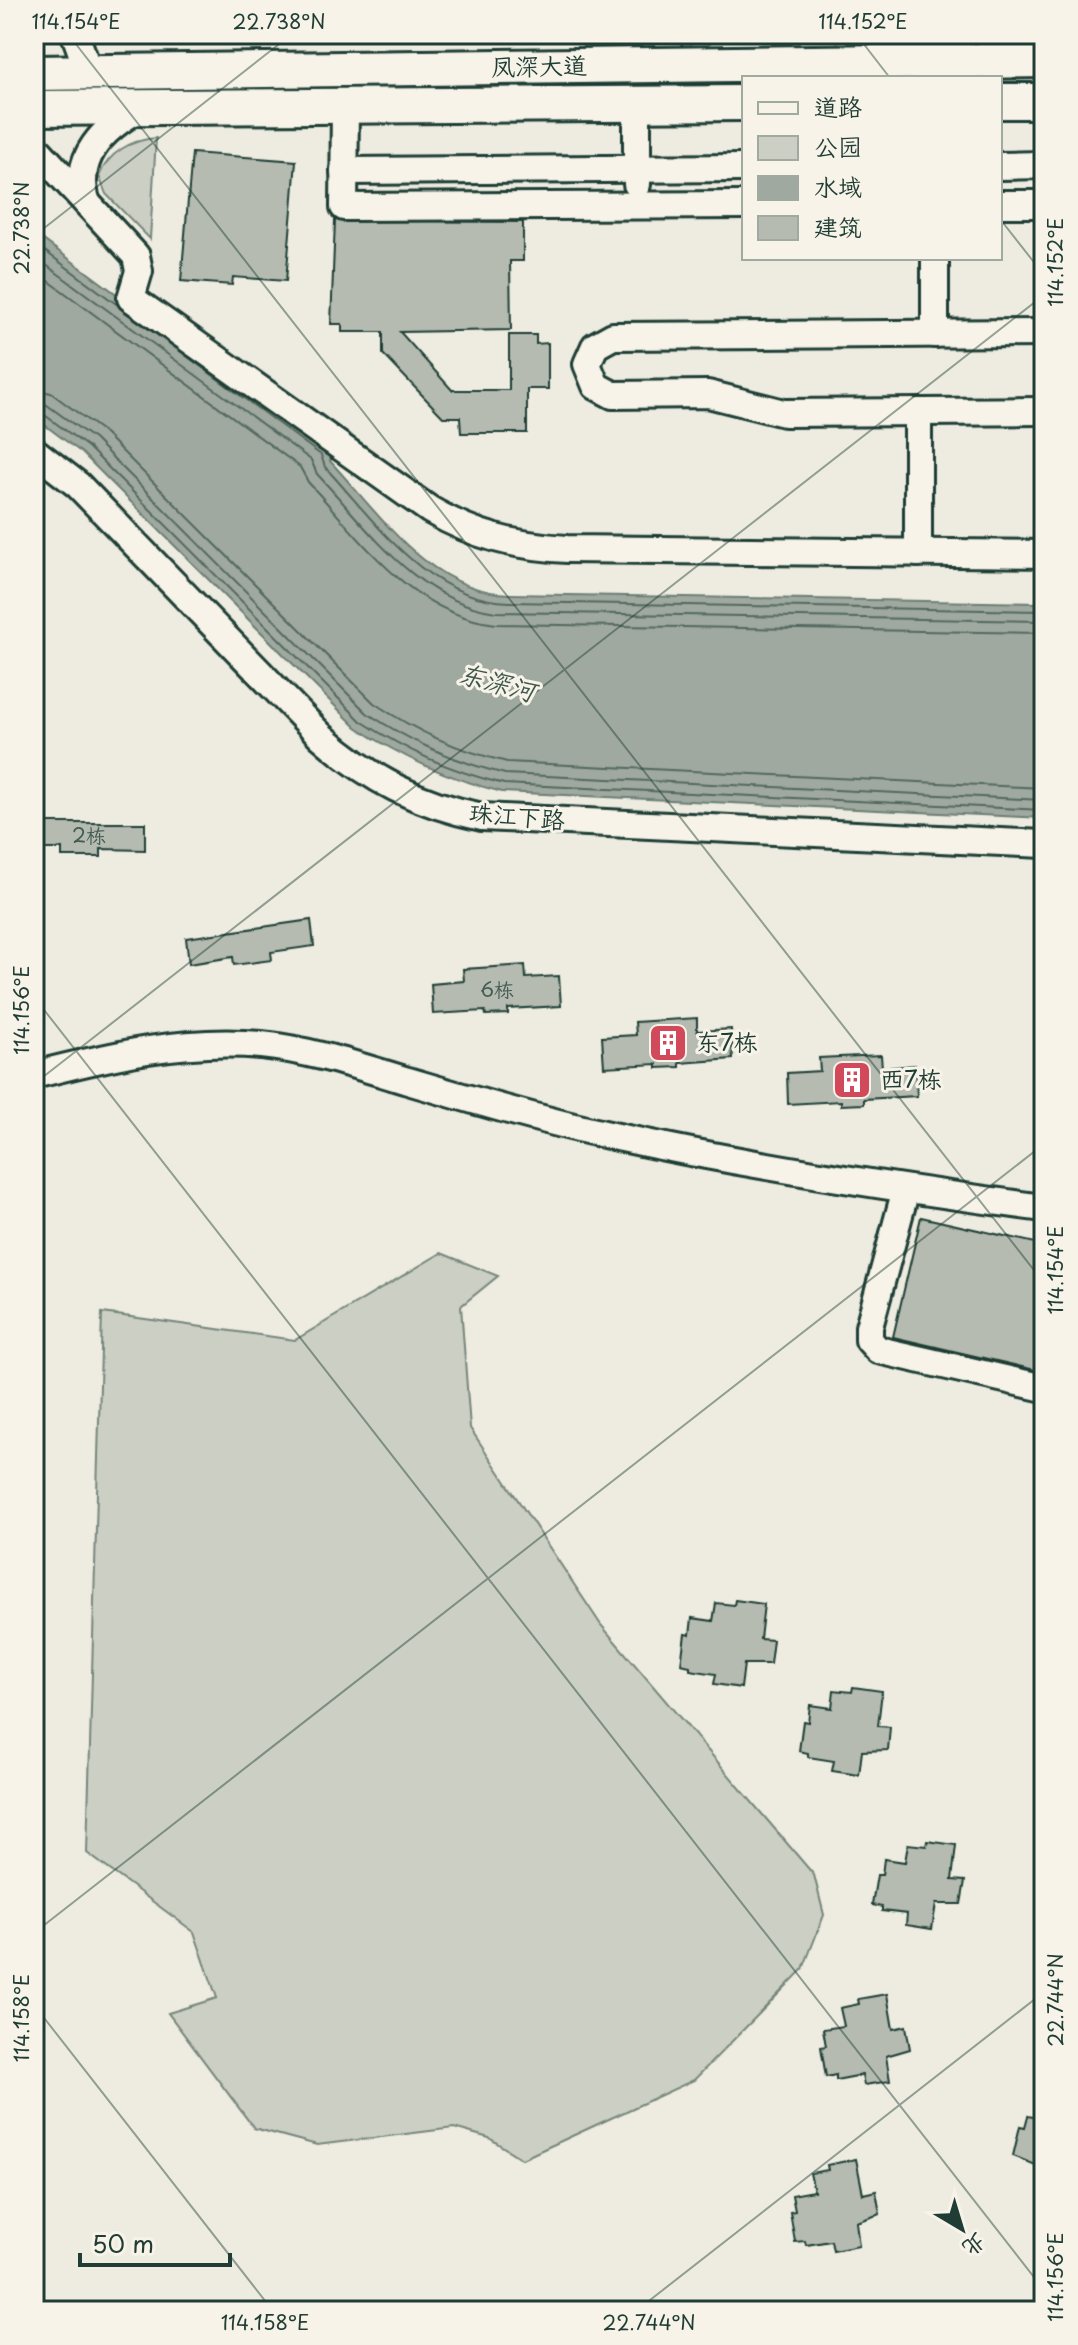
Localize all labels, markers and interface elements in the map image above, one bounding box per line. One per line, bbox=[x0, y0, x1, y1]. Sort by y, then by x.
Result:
text: 114.154°E bbox=[32, 6, 121, 36]
text: 22.738°N bbox=[232, 6, 326, 36]
text: 114.152°E bbox=[818, 6, 908, 36]
street label: 凤深大道 bbox=[491, 46, 587, 84]
legend bbox=[742, 76, 1002, 260]
text: 道路 bbox=[814, 88, 862, 124]
text: 公园 bbox=[814, 128, 862, 164]
text: 水域 bbox=[814, 168, 862, 204]
text: 22.738°N bbox=[6, 181, 36, 275]
text: 建筑 bbox=[814, 208, 862, 244]
text: 114.152°E bbox=[1040, 217, 1070, 307]
water label: 东深河 bbox=[455, 653, 544, 712]
street label: 珠江下路 bbox=[468, 793, 567, 837]
house number: 2栋 bbox=[72, 820, 106, 850]
text: 114.156°E bbox=[6, 965, 36, 1055]
house number: 6栋 bbox=[480, 974, 514, 1004]
building icon: 东7栋 bbox=[647, 1022, 689, 1064]
place label: 东7栋 bbox=[696, 1023, 758, 1059]
building icon: 西7栋 bbox=[831, 1059, 873, 1101]
place label: 西7栋 bbox=[880, 1060, 942, 1096]
text: 114.154°E bbox=[1040, 1226, 1070, 1315]
text: 22.744°N bbox=[1040, 1953, 1070, 2047]
text: 114.158°E bbox=[6, 1974, 36, 2062]
north arrow bbox=[922, 2189, 1002, 2269]
scale bar bbox=[80, 2217, 230, 2267]
text: 50 m bbox=[92, 2225, 154, 2261]
text: 北 bbox=[956, 2226, 994, 2266]
text: 114.156°E bbox=[1040, 2232, 1070, 2322]
text: 114.158°E bbox=[221, 2307, 309, 2337]
text: 22.744°N bbox=[602, 2307, 696, 2337]

